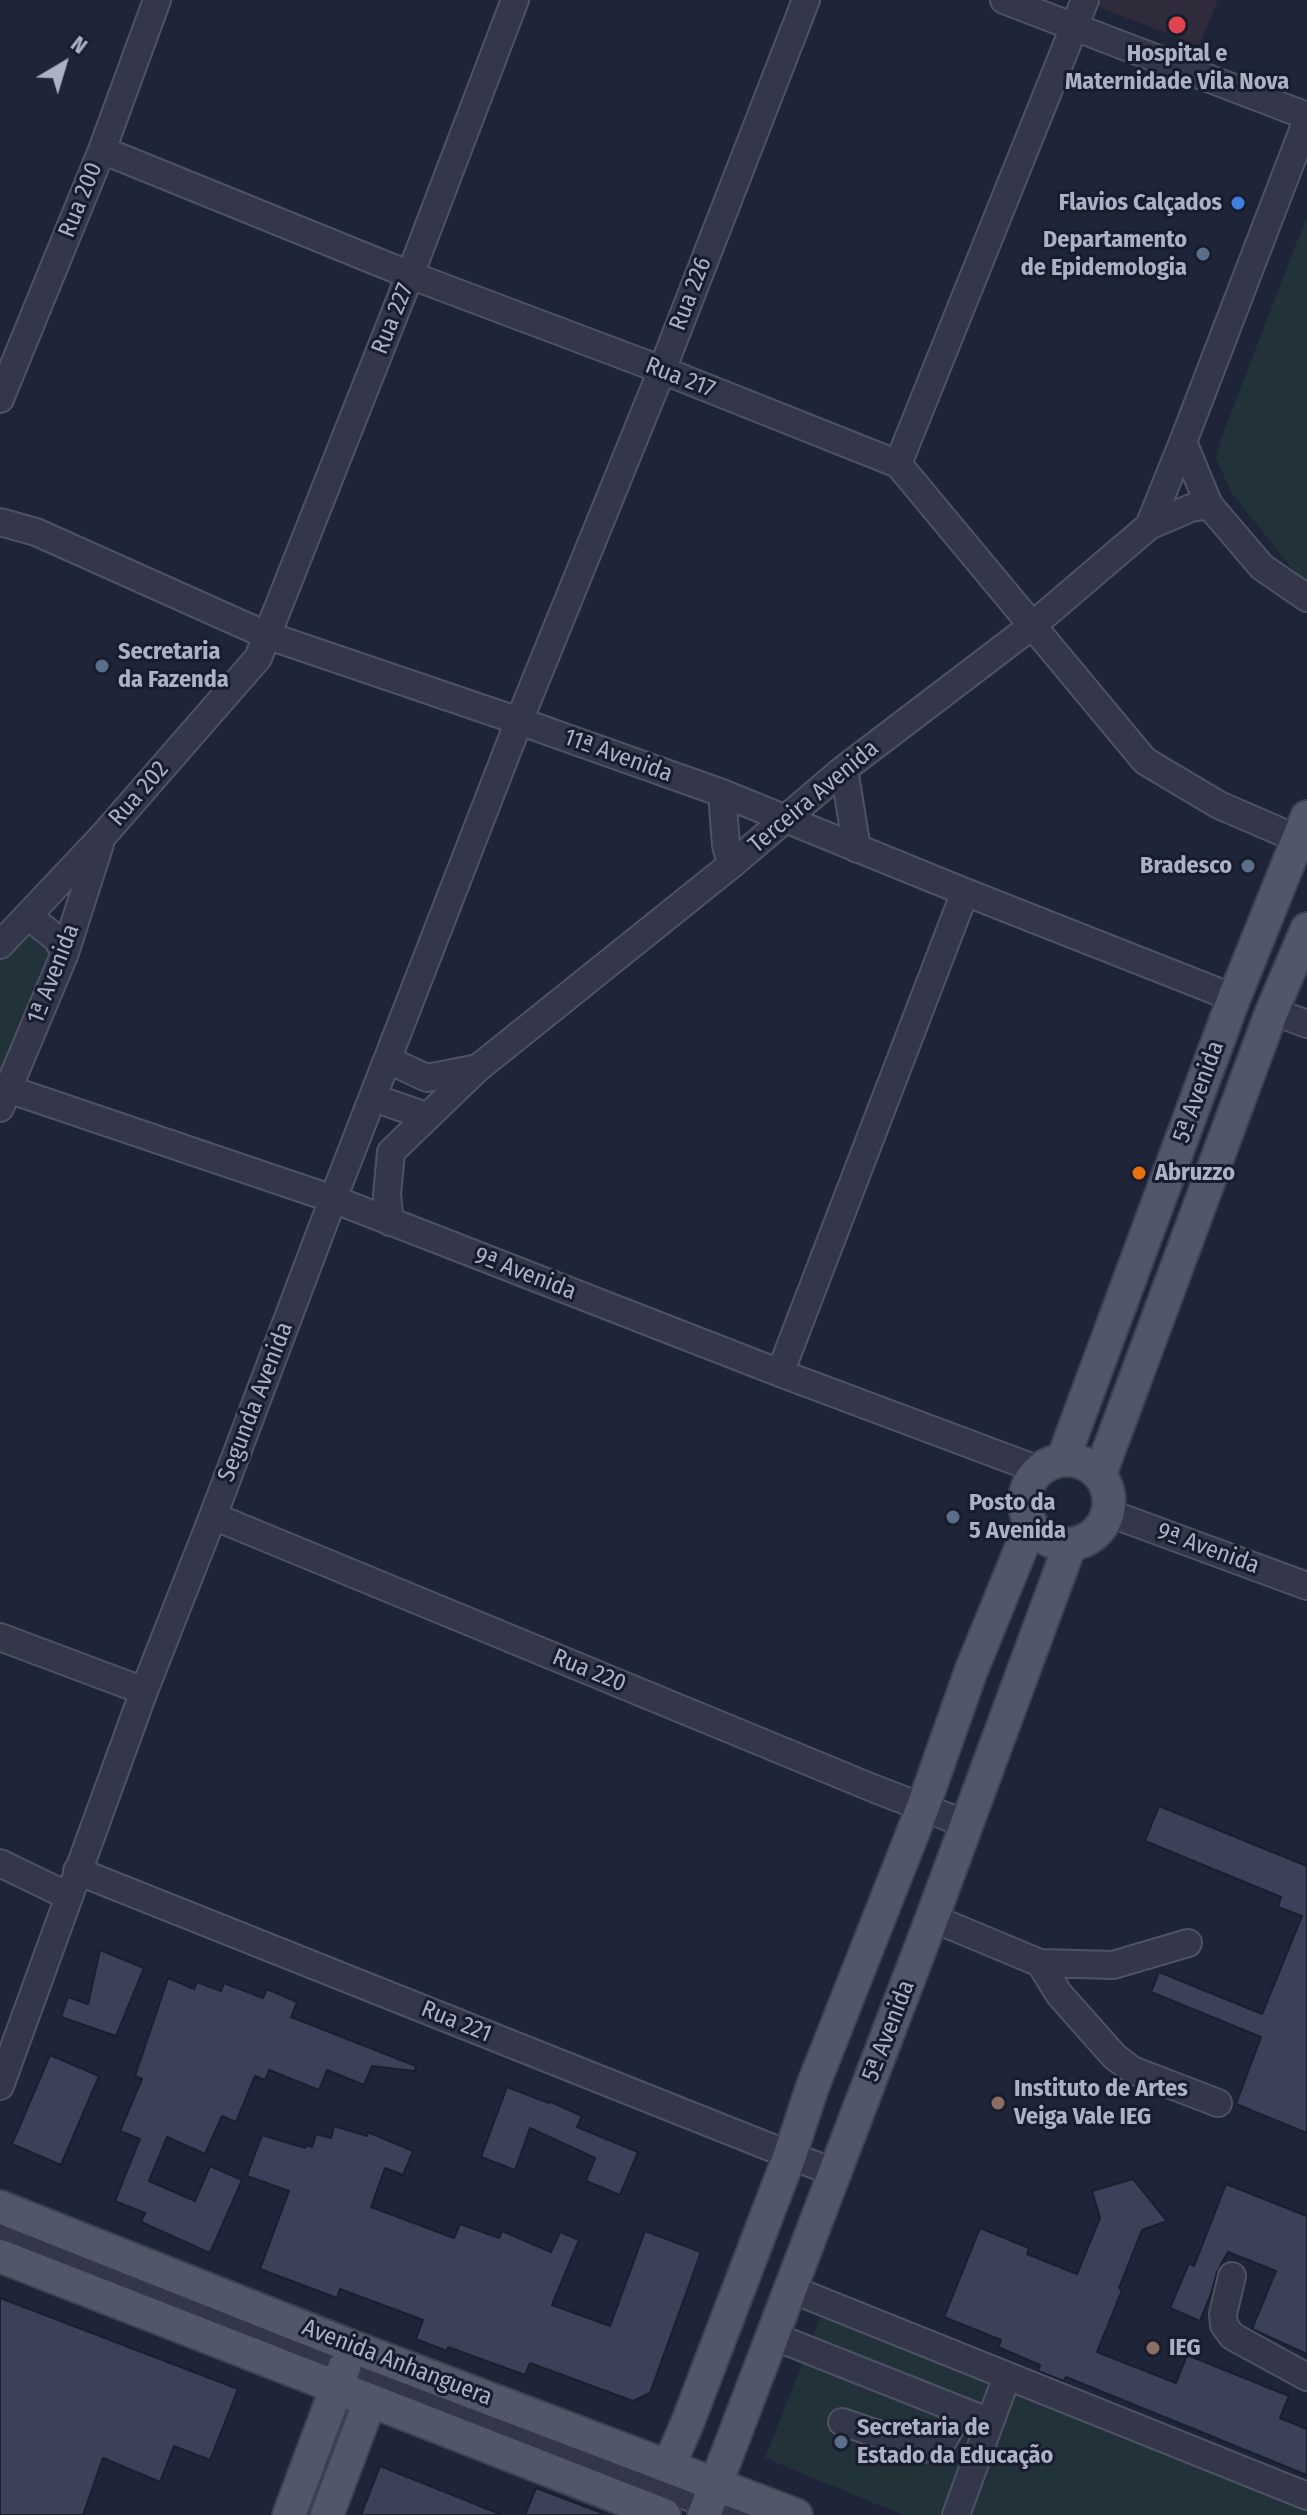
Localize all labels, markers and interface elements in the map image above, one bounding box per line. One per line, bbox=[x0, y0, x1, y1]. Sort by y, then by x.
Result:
marker: Hospital e Maternidade Vila Nova bbox=[1166, 14, 1188, 36]
north arrow bbox=[24, 24, 104, 104]
text: N bbox=[66, 30, 93, 59]
place label: Hospital e Maternidade Vila Nova bbox=[1065, 40, 1289, 96]
street label: Rua 200 bbox=[53, 158, 109, 242]
place label: Flavios Calçados bbox=[1059, 189, 1222, 217]
marker: Flavios Calçados bbox=[1229, 194, 1247, 212]
place label: Departamento de Epidemologia bbox=[1021, 226, 1187, 282]
marker: Departamento de Epidemologia bbox=[1194, 245, 1212, 263]
street label: Rua 226 bbox=[664, 253, 718, 335]
street label: Rua 227 bbox=[366, 279, 420, 359]
street label: Rua 217 bbox=[641, 352, 719, 404]
place label: Secretaria da Fazenda bbox=[118, 638, 229, 694]
marker: Secretaria da Fazenda bbox=[93, 657, 111, 675]
street label: 11ª Avenida bbox=[560, 723, 676, 789]
street label: Terceira Avenida bbox=[743, 734, 885, 860]
street label: Rua 202 bbox=[103, 756, 175, 832]
place label: Bradesco bbox=[1140, 852, 1232, 880]
marker: Bradesco bbox=[1239, 857, 1257, 875]
street label: 1ª Avenida bbox=[22, 920, 86, 1028]
street label: 5ª Avenida bbox=[1167, 1037, 1231, 1147]
place label: Abruzzo bbox=[1155, 1159, 1235, 1187]
marker: Abruzzo bbox=[1130, 1164, 1148, 1182]
street label: 9ª Avenida bbox=[470, 1241, 580, 1307]
street label: Segunda Avenida bbox=[212, 1318, 300, 1486]
place label: Posto da 5 Avenida bbox=[969, 1489, 1066, 1545]
marker: Posto da 5 Avenida bbox=[944, 1508, 962, 1526]
street label: 9ª Avenida bbox=[1153, 1517, 1263, 1581]
street label: Rua 220 bbox=[548, 1643, 630, 1699]
street label: 5ª Avenida bbox=[857, 1976, 921, 2086]
street label: Rua 221 bbox=[417, 1995, 495, 2049]
place label: Instituto de Artes Veiga Vale IEG bbox=[1014, 2075, 1188, 2131]
marker: Instituto de Artes Veiga Vale IEG bbox=[989, 2094, 1007, 2112]
street label: Avenida Anhanguera bbox=[298, 2314, 496, 2412]
place label: IEG bbox=[1169, 2334, 1201, 2362]
marker: IEG bbox=[1144, 2339, 1162, 2357]
place label: Secretaria de Estado da Educação bbox=[857, 2414, 1053, 2470]
marker: Secretaria de Estado da Educação bbox=[832, 2433, 850, 2451]

